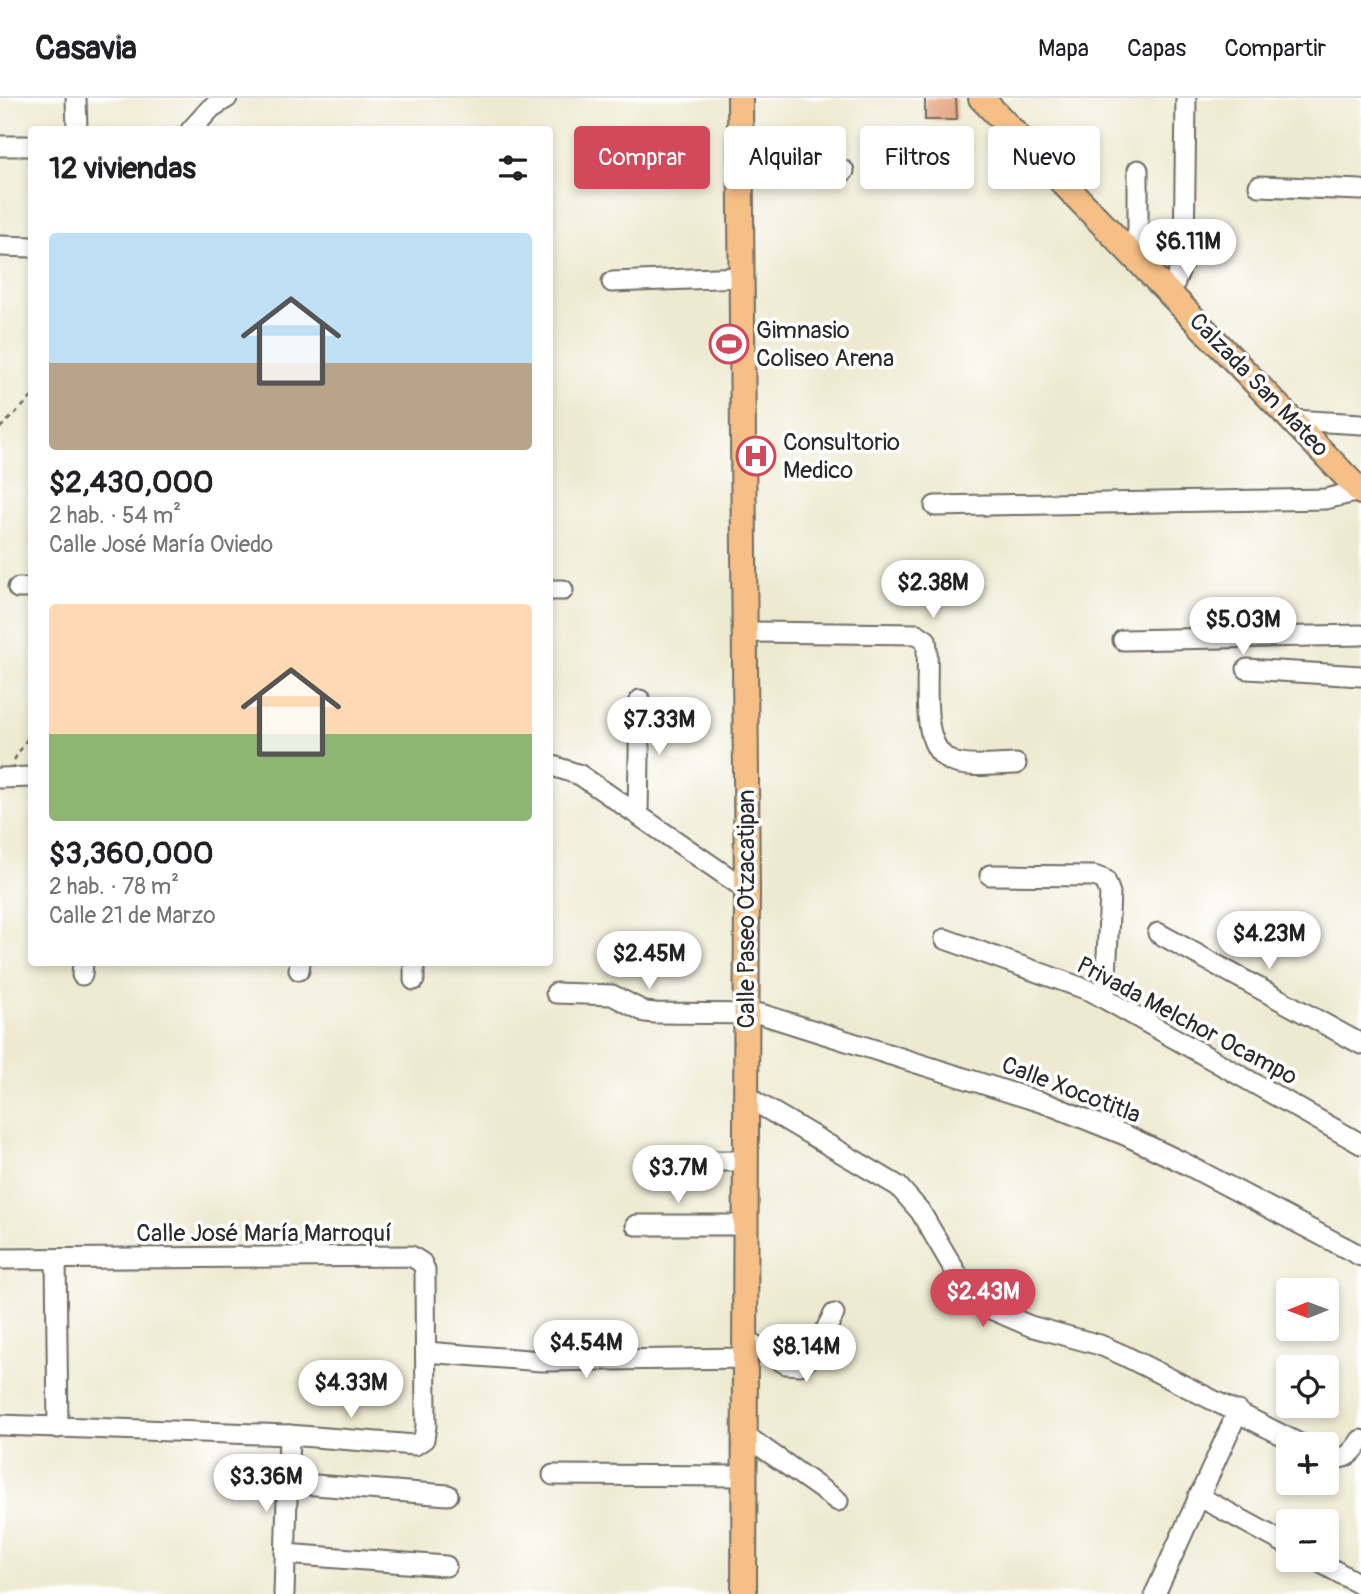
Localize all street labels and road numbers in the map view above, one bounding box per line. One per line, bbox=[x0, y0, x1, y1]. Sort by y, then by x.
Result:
street label: Calzada San Mateo bbox=[1183, 307, 1335, 463]
street label: Calle Paseo Otzacatipan bbox=[732, 789, 761, 1029]
street label: Privada Melchor Ocampo bbox=[1072, 951, 1302, 1091]
street label: Calle Xocotitla bbox=[997, 1050, 1145, 1130]
street label: Calle José María Marroquí bbox=[136, 1219, 392, 1248]

